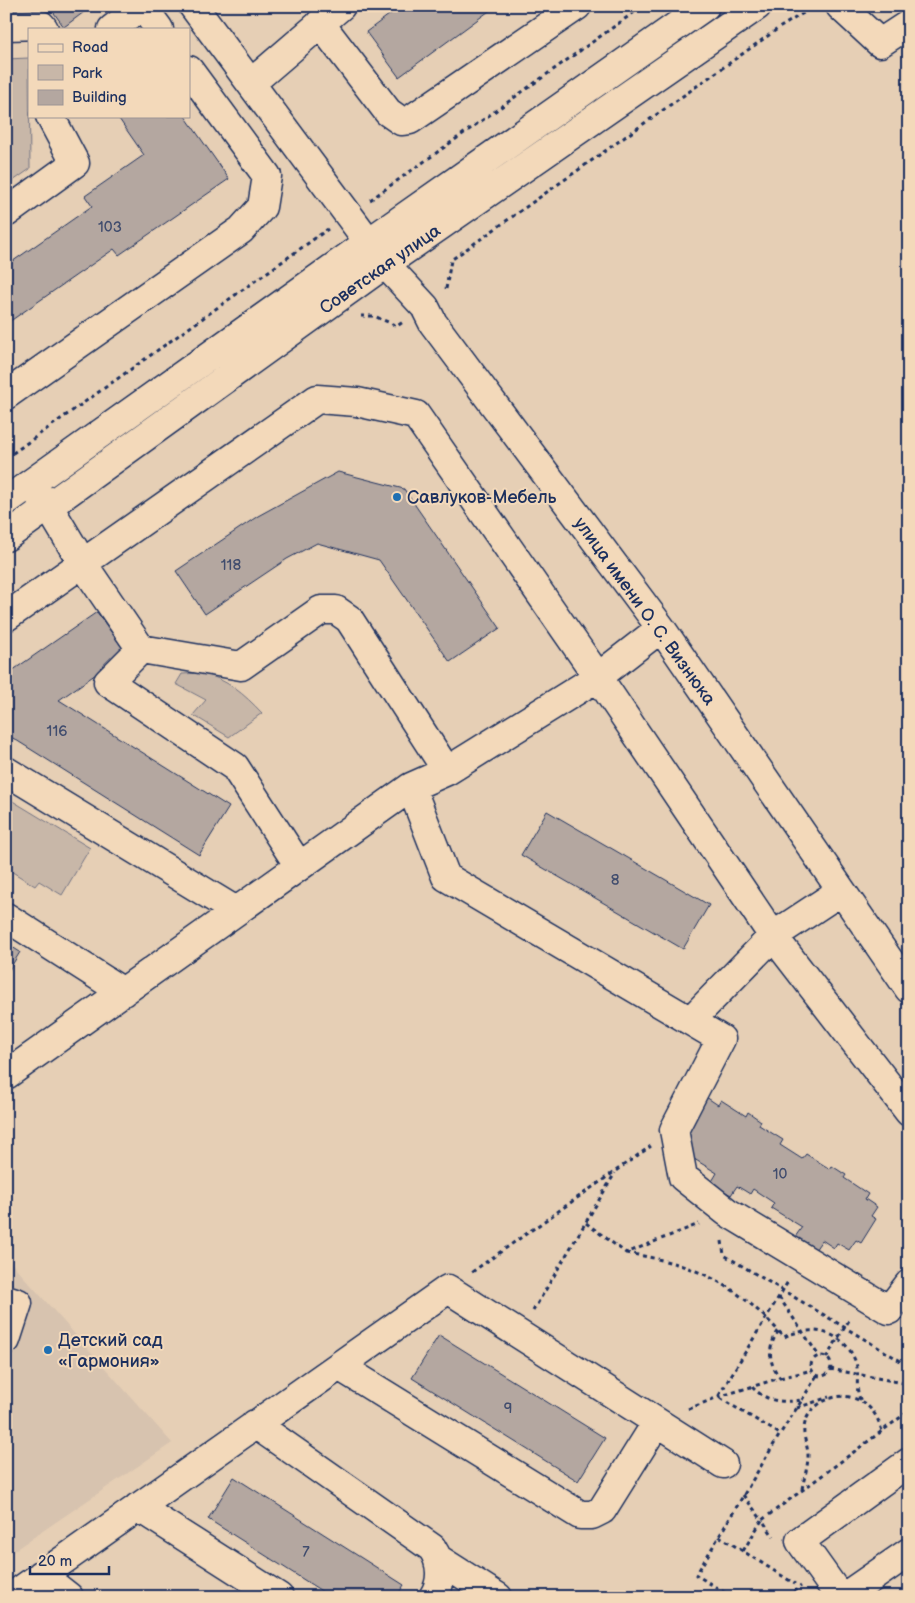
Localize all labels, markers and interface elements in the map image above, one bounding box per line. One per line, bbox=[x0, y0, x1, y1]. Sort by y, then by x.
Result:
legend bbox=[28, 28, 190, 118]
text: Road bbox=[72, 38, 108, 57]
text: Park bbox=[72, 64, 103, 83]
text: Building bbox=[72, 88, 127, 107]
house number: 103 bbox=[98, 218, 122, 237]
street label: Советская улица bbox=[316, 220, 445, 319]
place label: Савлуков-Мебель bbox=[407, 487, 557, 508]
marker: Савлуков-Мебель bbox=[391, 491, 403, 503]
street label: улица имени О. С. Визнюка bbox=[569, 513, 720, 710]
house number: 118 bbox=[221, 556, 241, 575]
house number: 116 bbox=[47, 722, 67, 741]
house number: 8 bbox=[611, 871, 620, 890]
house number: 10 bbox=[773, 1165, 787, 1184]
place label: Детский сад «Гармония» bbox=[58, 1330, 163, 1372]
marker: Детский сад «Гармония» bbox=[42, 1344, 54, 1356]
house number: 9 bbox=[504, 1399, 512, 1418]
scale bar bbox=[30, 1543, 109, 1575]
house number: 7 bbox=[302, 1543, 310, 1562]
text: 20 m bbox=[38, 1552, 72, 1571]

